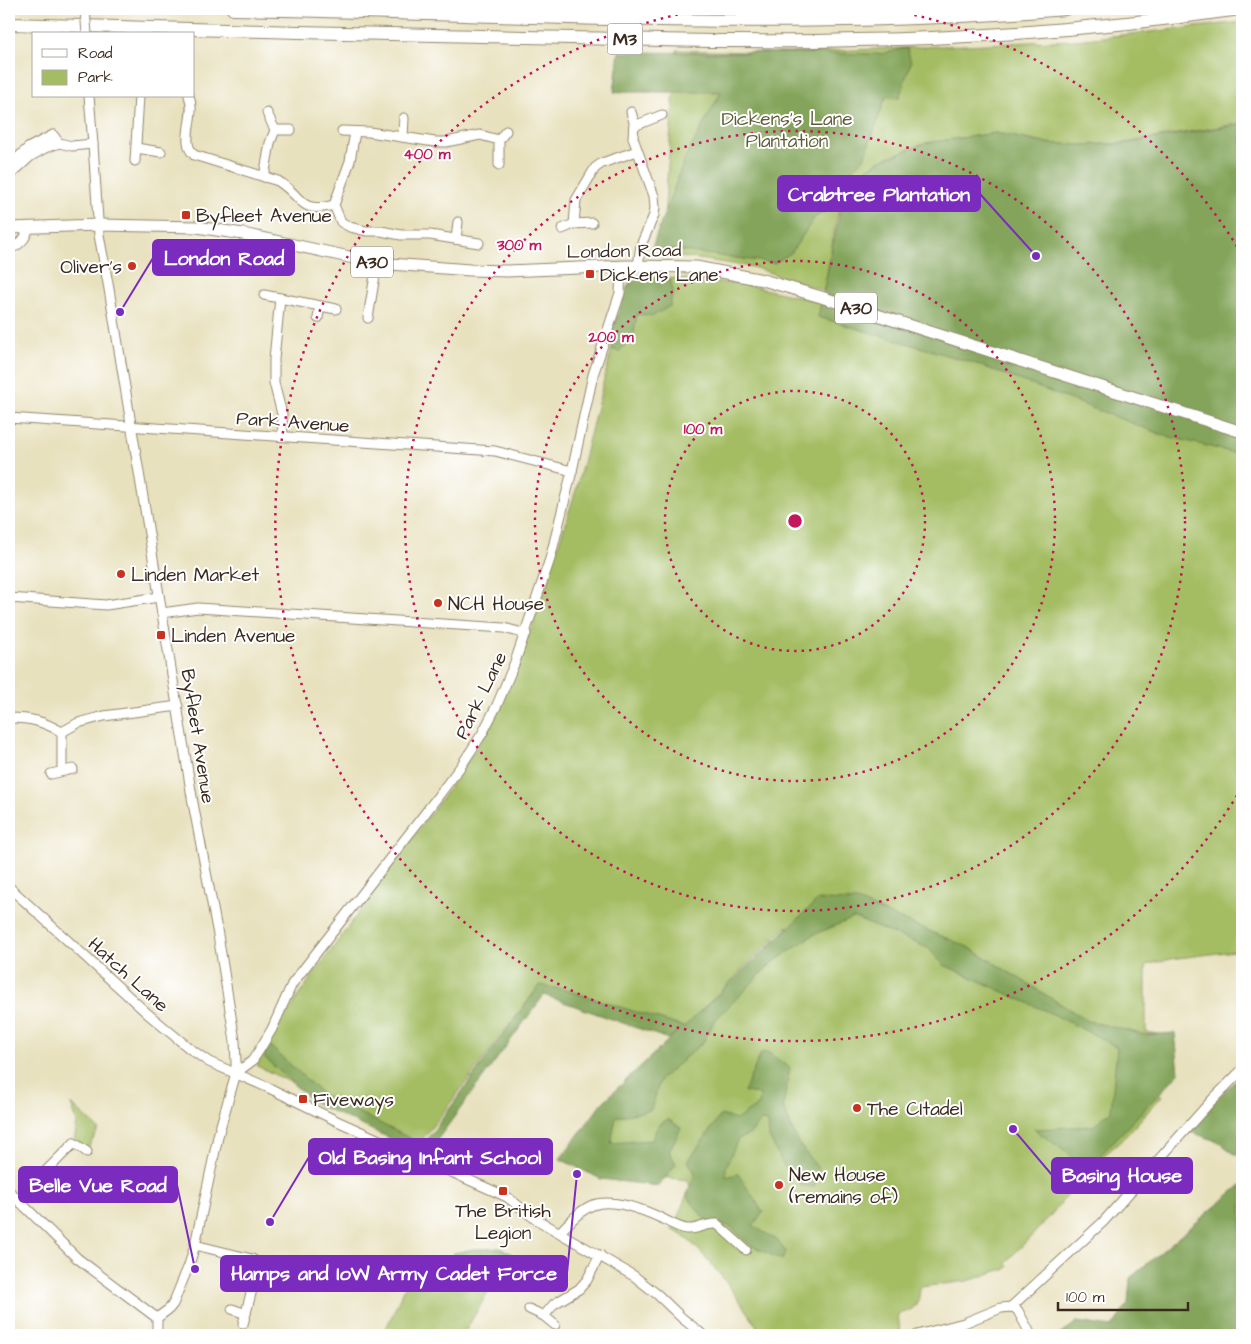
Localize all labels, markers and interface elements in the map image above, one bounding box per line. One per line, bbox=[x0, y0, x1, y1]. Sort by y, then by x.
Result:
road number: M3 bbox=[608, 23, 642, 54]
legend bbox=[32, 32, 195, 98]
text: Road bbox=[78, 43, 113, 64]
text: Park bbox=[78, 67, 113, 88]
park label: Dickens's Lane Plantation bbox=[721, 106, 853, 155]
text: 400 m bbox=[404, 144, 451, 165]
callout: Crabtree Plantation bbox=[778, 176, 980, 211]
text: Crabtree Plantation bbox=[788, 181, 970, 209]
place label: Byfleet Avenue bbox=[196, 203, 332, 231]
marker: Byfleet Avenue bbox=[180, 209, 192, 221]
text: 300 m bbox=[496, 235, 541, 256]
street label: London Road bbox=[567, 237, 682, 266]
callout: London Road bbox=[153, 240, 294, 275]
text: London Road bbox=[164, 245, 285, 273]
road number: A30 bbox=[351, 246, 393, 278]
place label: Oliver's bbox=[60, 254, 122, 281]
marker: Oliver's bbox=[126, 260, 138, 272]
place label: Dickens Lane bbox=[600, 262, 718, 289]
marker: Dickens Lane bbox=[584, 268, 596, 280]
road number: A30 bbox=[835, 292, 877, 324]
text: 200 m bbox=[587, 327, 634, 348]
street label: Park Avenue bbox=[235, 405, 350, 440]
text: 100 m bbox=[684, 419, 723, 440]
centre of rings bbox=[786, 512, 804, 530]
place label: Linden Market bbox=[131, 562, 259, 589]
marker: Linden Market bbox=[115, 568, 127, 580]
place label: NCH House bbox=[448, 591, 544, 618]
marker: NCH House bbox=[432, 597, 444, 609]
place label: Linden Avenue bbox=[171, 623, 295, 650]
marker: Linden Avenue bbox=[155, 629, 167, 641]
street label: Park Lane bbox=[449, 647, 514, 744]
street label: Byfleet Avenue bbox=[173, 667, 221, 806]
street label: Hatch Lane bbox=[82, 931, 174, 1019]
place label: Fiveways bbox=[313, 1087, 394, 1115]
marker: Fiveways bbox=[297, 1093, 309, 1105]
place label: The CItadel bbox=[867, 1096, 963, 1123]
marker: The CItadel bbox=[851, 1102, 863, 1114]
callout: Old Basing Infant School bbox=[309, 1139, 552, 1174]
text: Old Basing Infant School bbox=[319, 1144, 541, 1173]
callout: Basing House bbox=[1052, 1158, 1192, 1193]
place label: New House (remains of) bbox=[789, 1162, 898, 1211]
text: Basing House bbox=[1062, 1162, 1182, 1191]
callout: Belle Vue Road bbox=[19, 1167, 177, 1202]
text: Belle Vue Road bbox=[29, 1172, 168, 1200]
marker: New House (remains of) bbox=[773, 1179, 785, 1191]
marker: The British Legion bbox=[497, 1185, 509, 1197]
place label: The British Legion bbox=[455, 1198, 551, 1248]
callout: Hamps and IoW Army Cadet Force bbox=[221, 1256, 567, 1291]
text: Hamps and IoW Army Cadet Force bbox=[231, 1260, 557, 1289]
scale bar bbox=[1058, 1279, 1188, 1311]
text: 100 m bbox=[1066, 1287, 1105, 1308]

